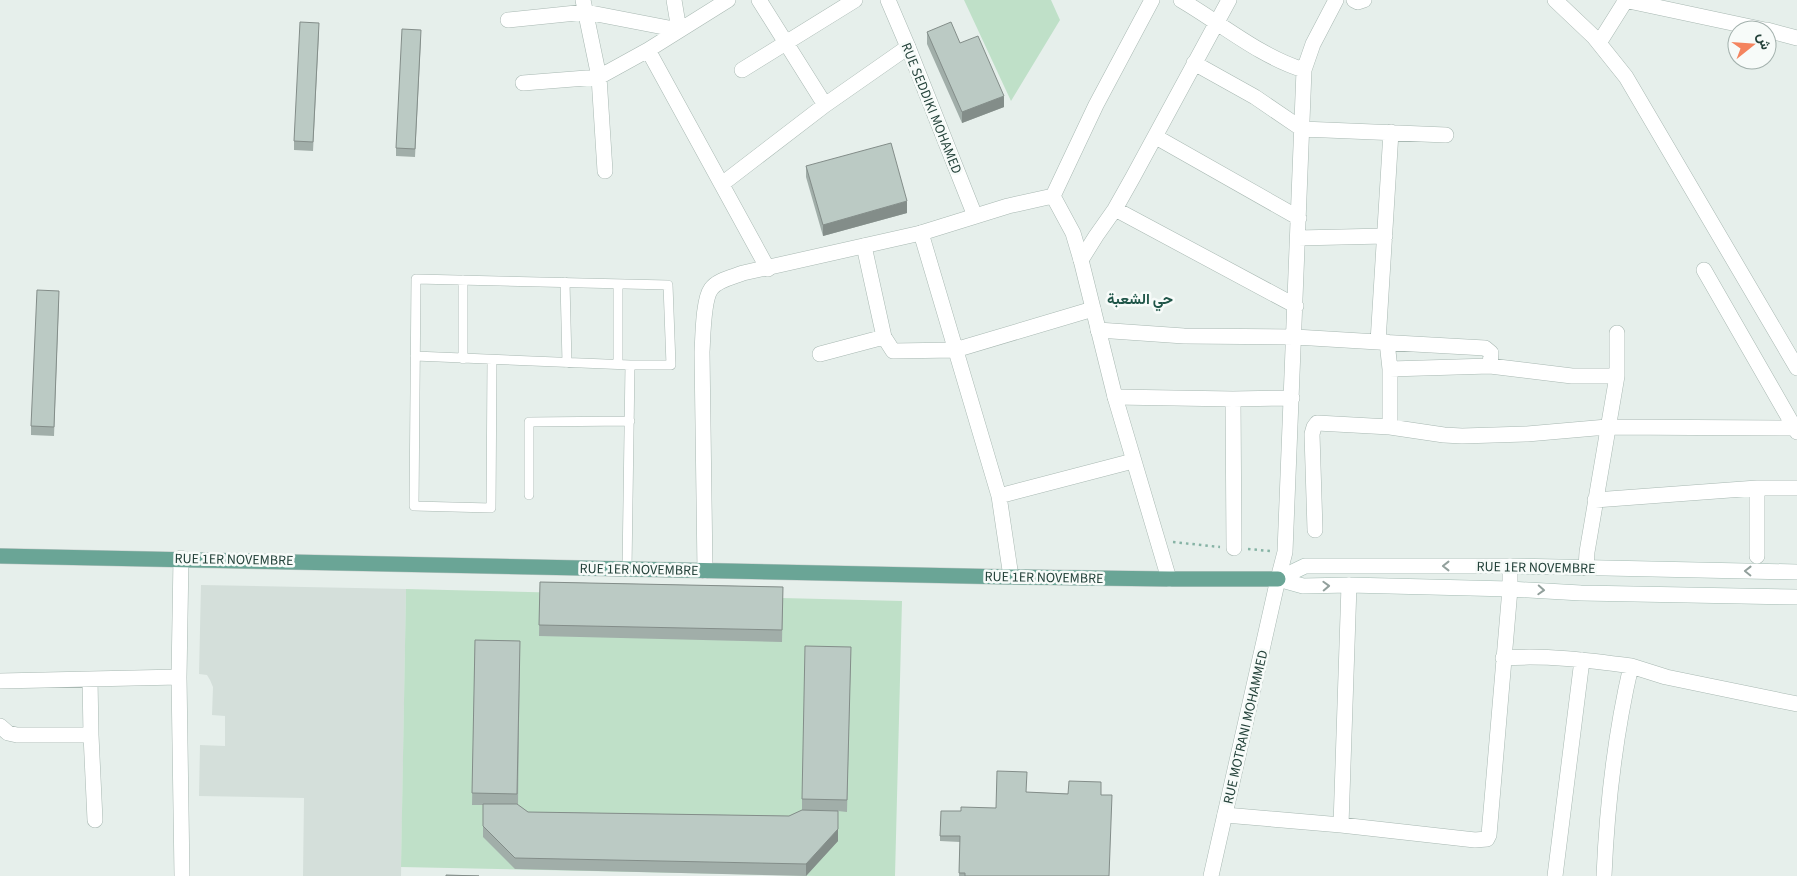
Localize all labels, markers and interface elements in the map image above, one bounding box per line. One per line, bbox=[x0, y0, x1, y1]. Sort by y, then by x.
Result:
north arrow bbox=[1727, 20, 1777, 70]
text: ش bbox=[1751, 31, 1776, 53]
street label: RUE SEDDIKI MOHAMED bbox=[896, 40, 967, 177]
district label: حي الشعبة bbox=[1107, 289, 1173, 312]
street label: RUE 1ER NOVEMBRE bbox=[174, 549, 294, 571]
street label: RUE 1ER NOVEMBRE bbox=[1476, 557, 1596, 579]
street label: RUE 1ER NOVEMBRE bbox=[579, 559, 699, 581]
one-way arrow bbox=[1442, 561, 1450, 571]
one-way arrow bbox=[1744, 566, 1752, 576]
street label: RUE 1ER NOVEMBRE bbox=[984, 567, 1104, 589]
one-way arrow bbox=[1322, 580, 1330, 591]
one-way arrow bbox=[1537, 585, 1545, 596]
street label: RUE MOTRANI MOHAMMED bbox=[1219, 648, 1273, 806]

